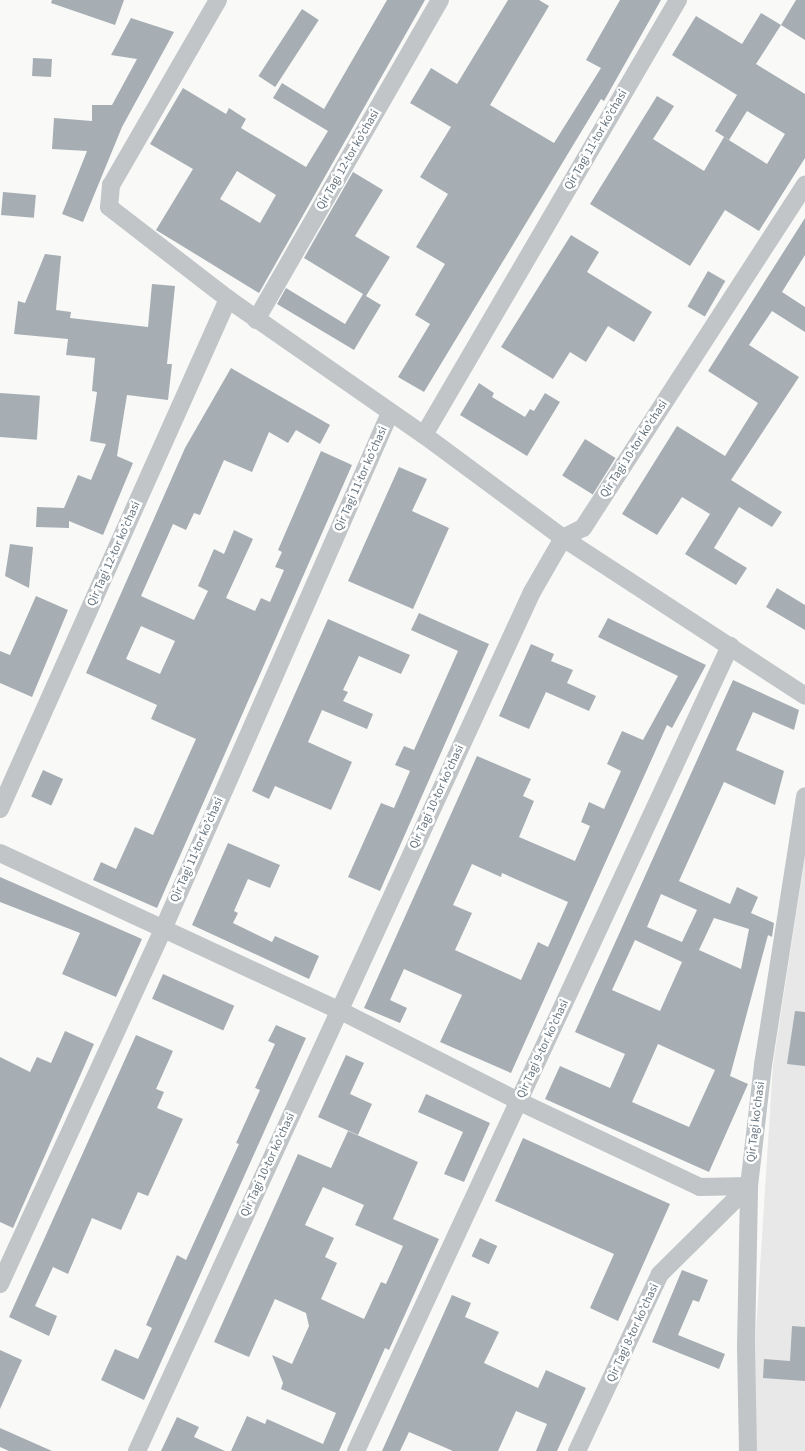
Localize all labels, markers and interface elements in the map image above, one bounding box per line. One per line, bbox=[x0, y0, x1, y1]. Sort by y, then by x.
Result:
street label: Qir Tagi 11-tor koʼchasi bbox=[561, 87, 631, 193]
street label: Qir Tagi 12-tor koʼchasi bbox=[313, 107, 383, 213]
street label: Qir Tagi 10-tor koʼchasi bbox=[597, 398, 671, 500]
street label: Qir Tagi 11-tor koʼchasi bbox=[331, 424, 391, 534]
street label: Qir Tagi 12-tor koʼchasi bbox=[84, 499, 144, 609]
street label: Qir Tagi 10-tor koʼchasi bbox=[407, 743, 467, 851]
street label: Qir Tagi 11-tor koʼchasi bbox=[167, 795, 227, 905]
street label: Qir Tagi 9-tor koʼchasi bbox=[514, 997, 572, 1101]
street label: Qir Tagi ko'chasi bbox=[744, 1081, 768, 1163]
street label: Qir Tagi 10-tor koʼchasi bbox=[238, 1111, 298, 1219]
street label: Qir Tagi 8-tor koʼchasi bbox=[604, 1281, 662, 1385]

